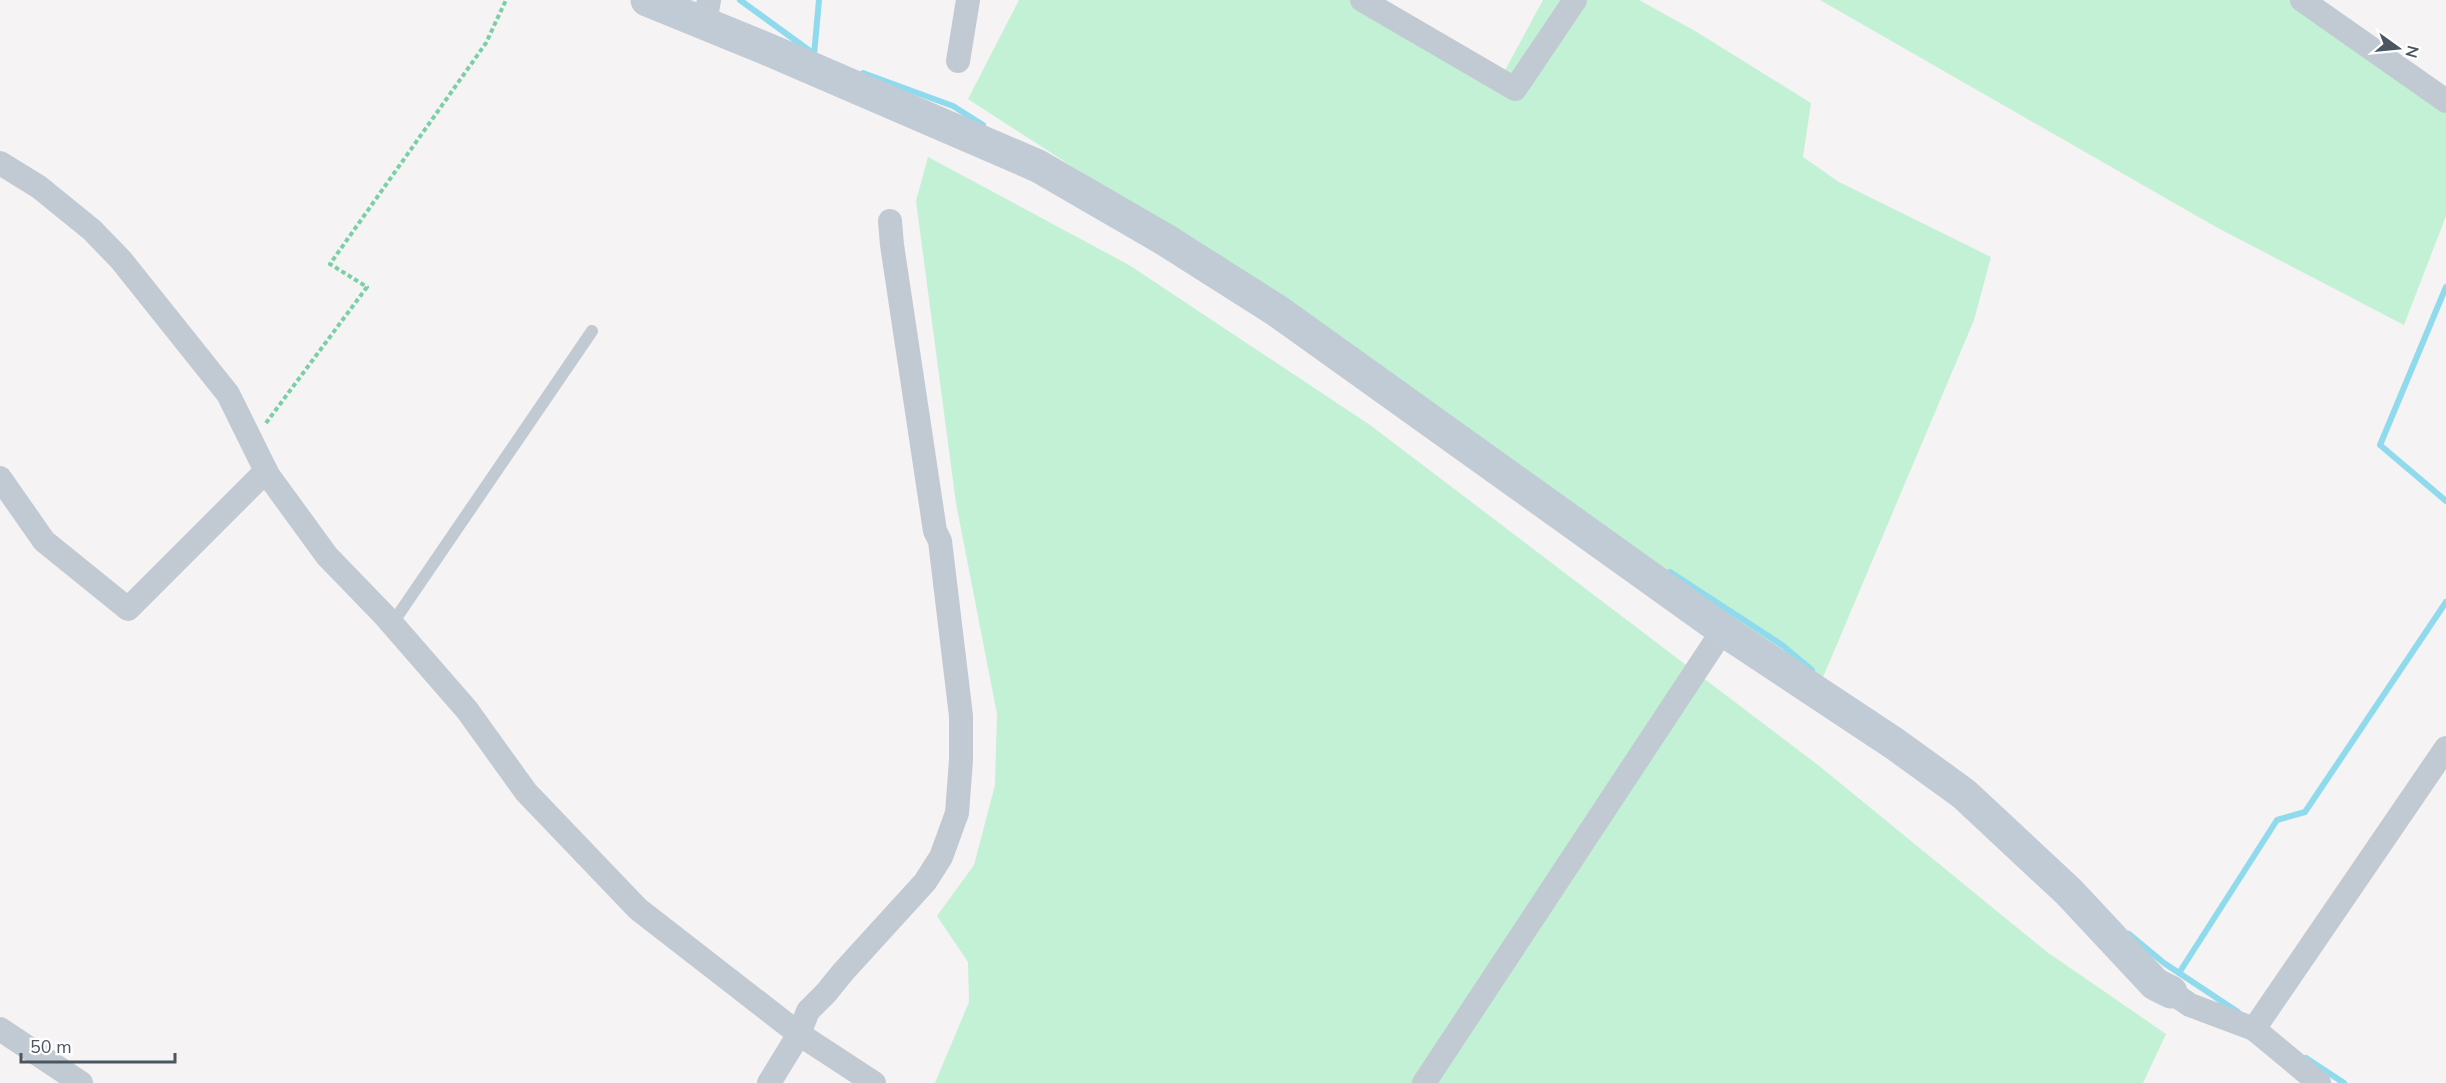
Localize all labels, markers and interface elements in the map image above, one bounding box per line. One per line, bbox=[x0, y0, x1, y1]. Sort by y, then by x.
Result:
north arrow bbox=[2368, 18, 2428, 78]
text: N bbox=[2399, 43, 2424, 60]
scale bar bbox=[21, 1026, 176, 1064]
text: 50 m bbox=[30, 1035, 72, 1059]

